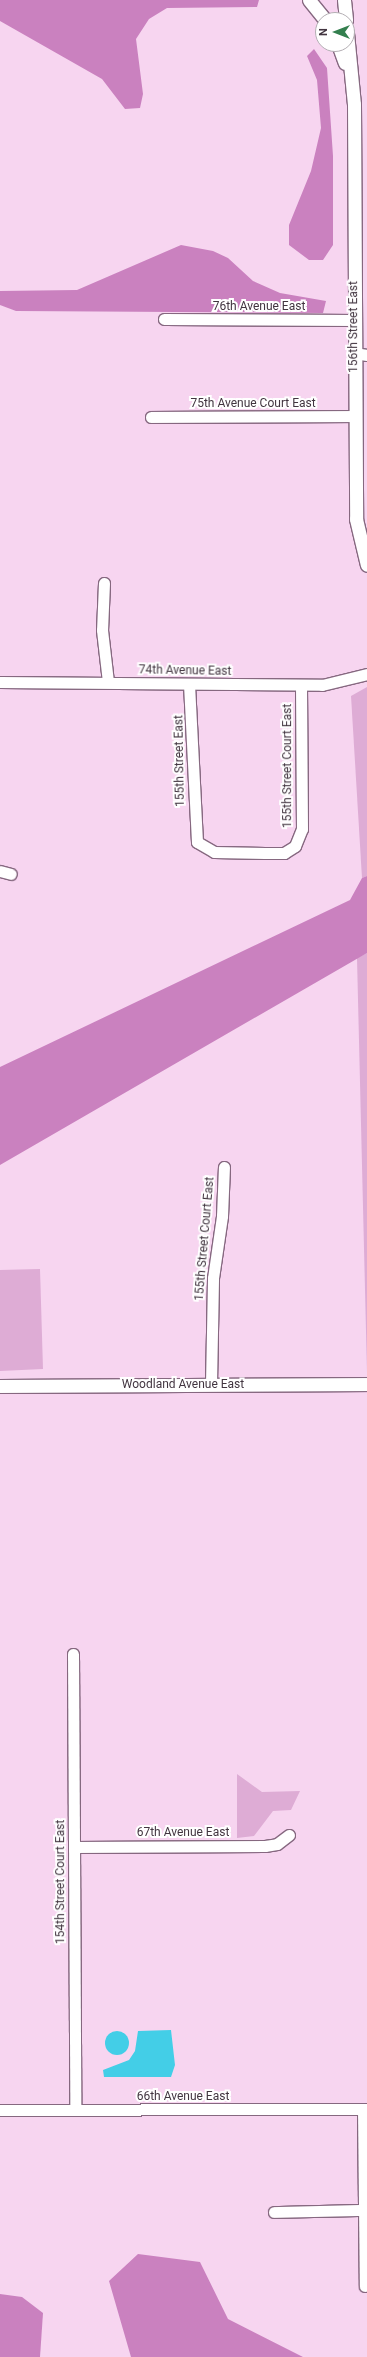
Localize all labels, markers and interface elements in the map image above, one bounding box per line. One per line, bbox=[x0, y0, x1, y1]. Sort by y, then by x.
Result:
north arrow bbox=[315, 12, 355, 52]
text: N bbox=[317, 28, 330, 36]
street label: 156th Street East bbox=[347, 281, 361, 373]
street label: 76th Avenue East bbox=[213, 300, 305, 314]
street label: 75th Avenue Court East bbox=[190, 397, 316, 411]
street label: 74th Avenue East bbox=[139, 663, 231, 679]
street label: 155th Street Court East bbox=[281, 704, 295, 828]
street label: 155th Street East bbox=[172, 715, 188, 807]
street label: 155th Street Court East bbox=[192, 1176, 218, 1302]
street label: Woodland Avenue East bbox=[122, 1378, 244, 1392]
street label: 154th Street Court East bbox=[54, 1820, 68, 1944]
street label: 67th Avenue East bbox=[137, 1826, 229, 1840]
street label: 66th Avenue East bbox=[137, 2090, 229, 2104]

